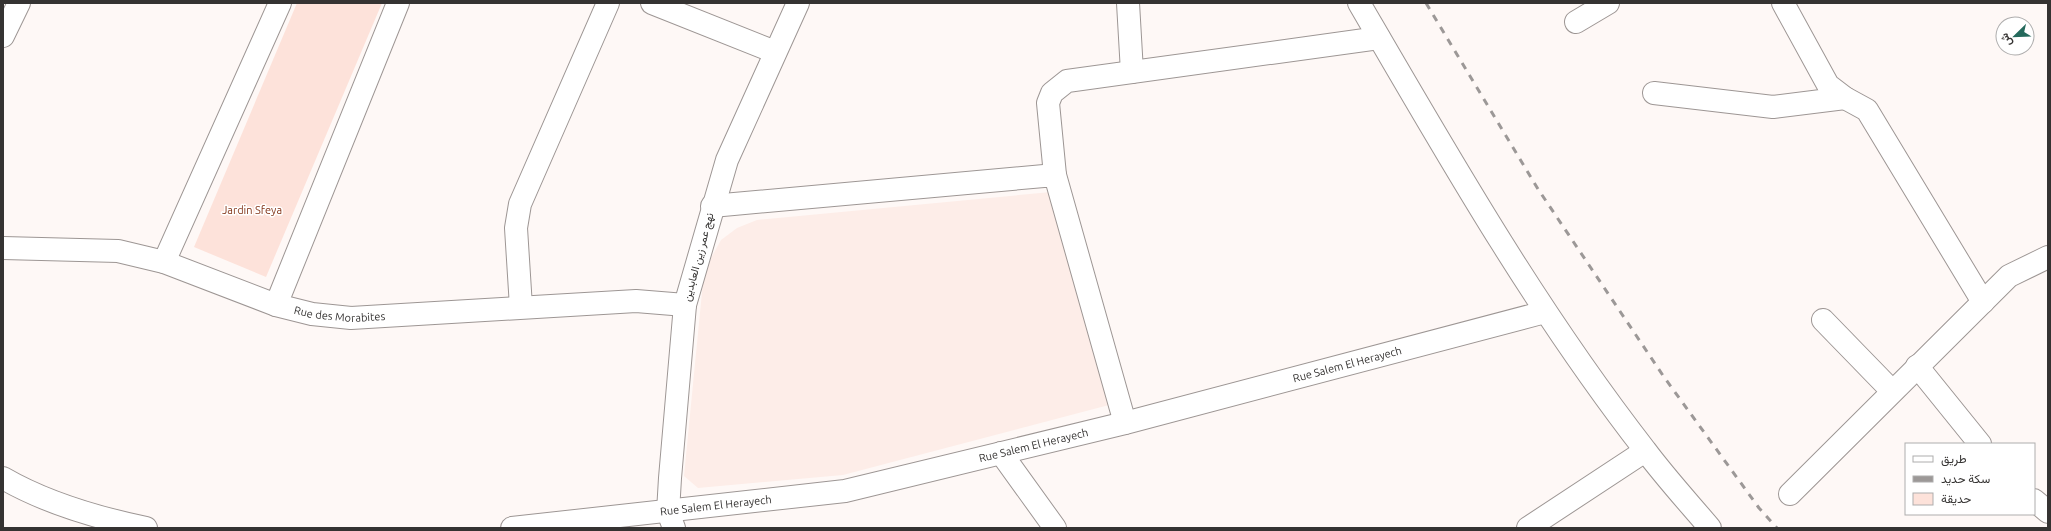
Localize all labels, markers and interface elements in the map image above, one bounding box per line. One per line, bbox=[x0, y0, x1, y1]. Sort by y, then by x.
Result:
north arrow bbox=[1995, 16, 2035, 56]
text: ش bbox=[1998, 31, 2015, 48]
park label: Jardin Sfeya bbox=[222, 204, 282, 216]
street label: نهج عمر زين العابدين bbox=[680, 211, 718, 303]
street label: Rue des Morabites bbox=[293, 304, 386, 324]
street label: Rue Salem El Herayech bbox=[1291, 344, 1403, 384]
street label: Rue Salem El Herayech bbox=[978, 426, 1089, 464]
legend bbox=[1905, 443, 2035, 515]
text: طريق bbox=[1941, 452, 1967, 467]
text: سكة حديد bbox=[1941, 472, 1990, 486]
text: حديقة bbox=[1941, 492, 1971, 506]
street label: Rue Salem El Herayech bbox=[659, 493, 772, 518]

